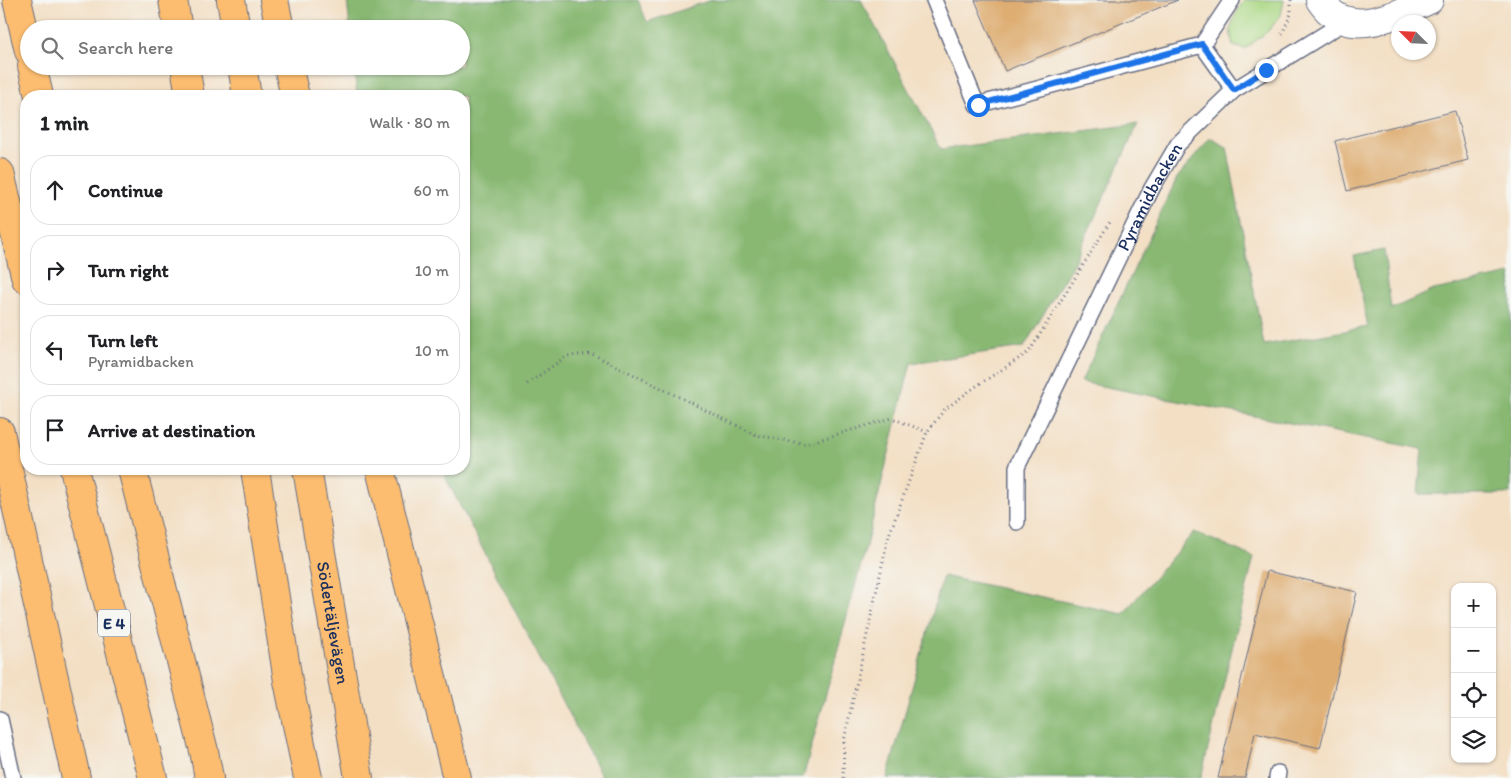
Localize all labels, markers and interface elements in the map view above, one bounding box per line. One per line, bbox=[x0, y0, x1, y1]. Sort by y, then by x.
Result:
north arrow bbox=[1391, 15, 1436, 60]
search box bbox=[20, 20, 470, 75]
icon: search bbox=[38, 34, 66, 62]
text: Search here bbox=[78, 36, 173, 59]
route end bbox=[1255, 59, 1278, 82]
route start bbox=[967, 94, 990, 117]
text: 1 min bbox=[40, 110, 89, 135]
text: Walk · 80 m bbox=[369, 113, 450, 132]
street label: Pyramidbacken bbox=[1112, 139, 1187, 254]
icon: ahead bbox=[41, 176, 69, 204]
text: Continue bbox=[88, 179, 163, 202]
text: 60 m bbox=[414, 181, 449, 200]
icon: right bbox=[41, 256, 69, 284]
text: Turn right bbox=[88, 259, 169, 282]
text: 10 m bbox=[415, 261, 449, 280]
text: Turn left bbox=[88, 329, 158, 352]
icon: left bbox=[41, 336, 69, 364]
text: 10 m bbox=[415, 341, 449, 360]
text: Pyramidbacken bbox=[88, 352, 194, 371]
icon: arrive bbox=[41, 416, 69, 444]
text: Arrive at destination bbox=[88, 419, 255, 442]
street label: Södertäljevägen bbox=[312, 560, 354, 686]
map controls bbox=[1451, 583, 1496, 763]
button: + bbox=[1451, 583, 1496, 628]
road number: E 4 bbox=[98, 610, 130, 636]
button: − bbox=[1451, 628, 1496, 673]
button: locate bbox=[1451, 673, 1496, 718]
button: layers bbox=[1451, 718, 1496, 763]

